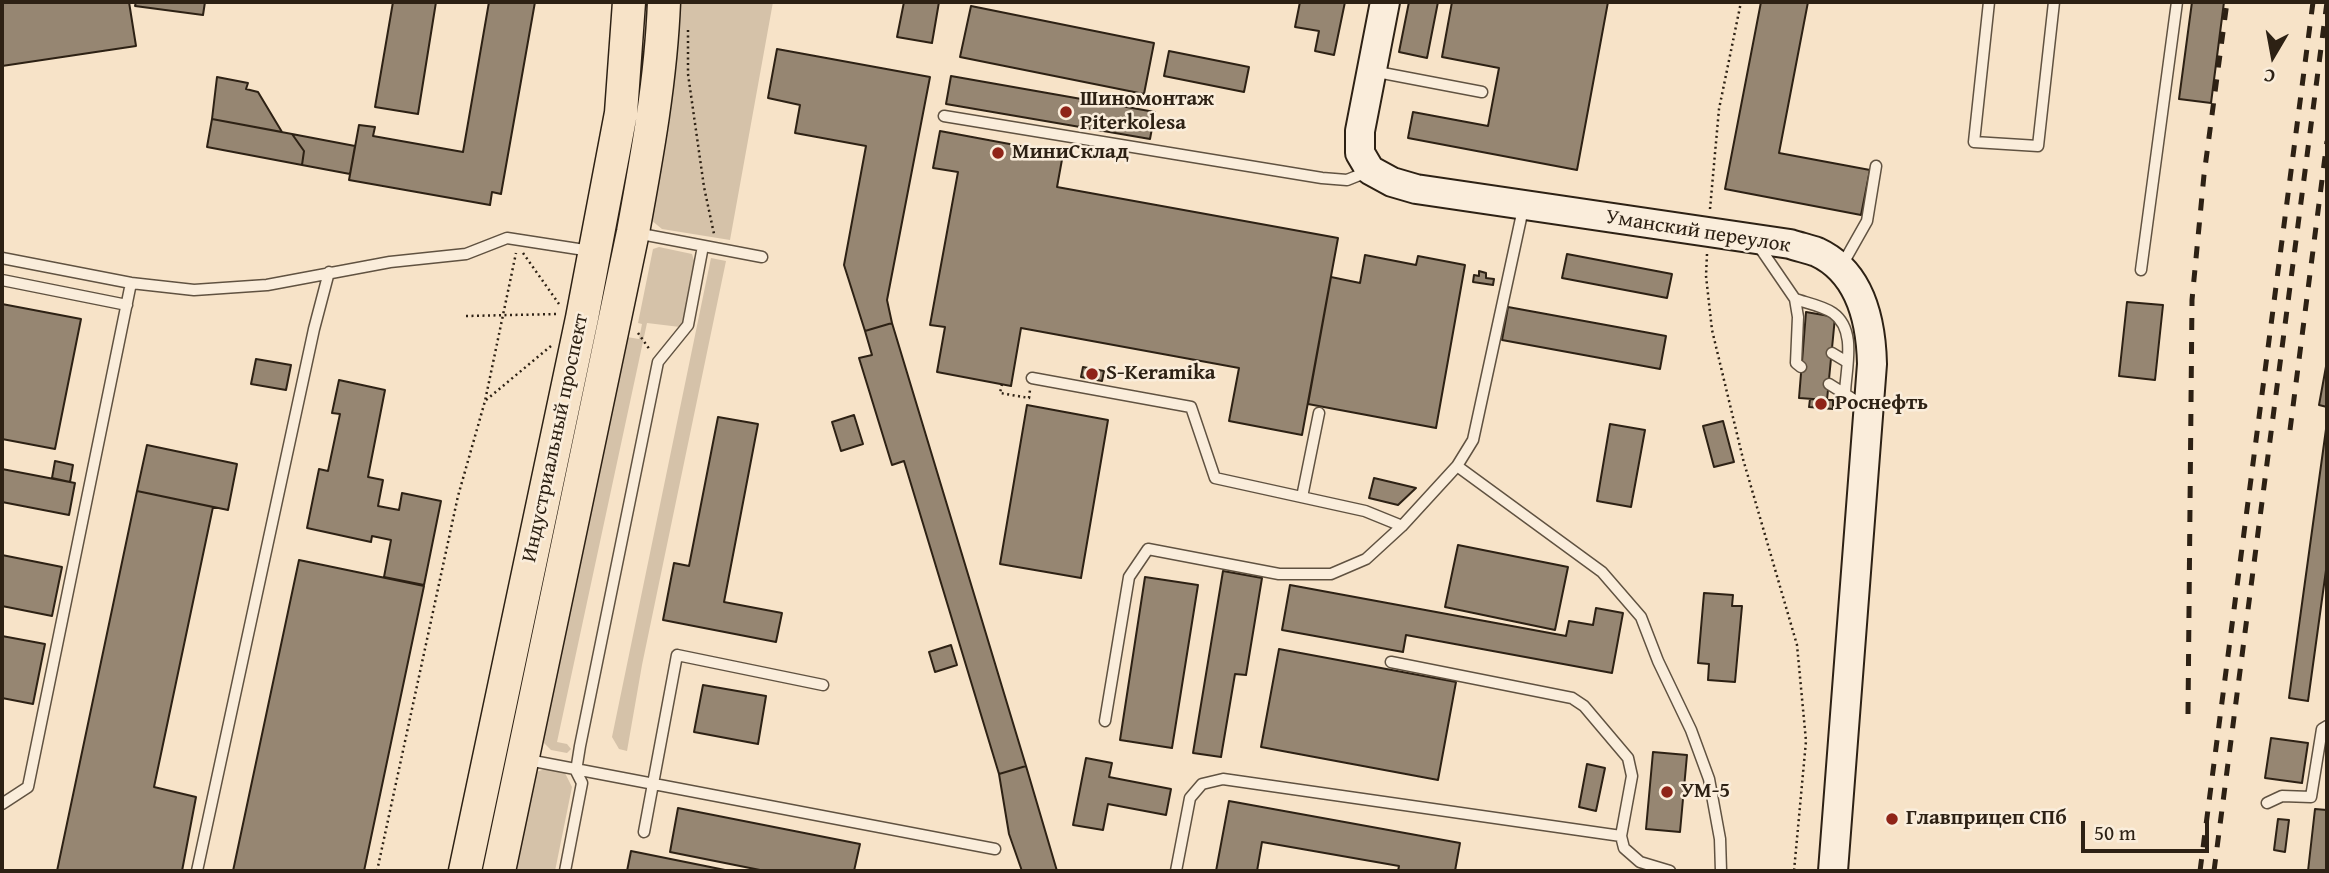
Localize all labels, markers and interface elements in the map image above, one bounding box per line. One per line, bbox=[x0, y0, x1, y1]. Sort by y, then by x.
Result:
north arrow bbox=[2238, 21, 2308, 91]
text: С bbox=[2262, 62, 2277, 91]
place label: Шиномонтаж Piterkolesa bbox=[1080, 87, 1214, 137]
marker: Шиномонтаж Piterkolesa bbox=[1058, 104, 1074, 120]
place label: МиниСклад bbox=[1012, 140, 1129, 166]
marker: МиниСклад bbox=[990, 145, 1006, 161]
street label: Уманский переулок bbox=[1604, 205, 1792, 259]
street label: Индустриальный проспект bbox=[517, 312, 595, 564]
place label: S-Keramika bbox=[1106, 361, 1216, 387]
marker: S-Keramika bbox=[1084, 366, 1100, 382]
place label: Роснефть bbox=[1835, 391, 1928, 417]
marker: Роснефть bbox=[1813, 396, 1829, 412]
place label: УМ-5 bbox=[1681, 779, 1730, 805]
marker: УМ-5 bbox=[1659, 784, 1675, 800]
place label: Главприцеп СПб bbox=[1906, 806, 2067, 832]
scale bar bbox=[2084, 806, 2212, 850]
marker: Главприцеп СПб bbox=[1884, 811, 1900, 827]
text: 50 m bbox=[2094, 817, 2136, 848]

